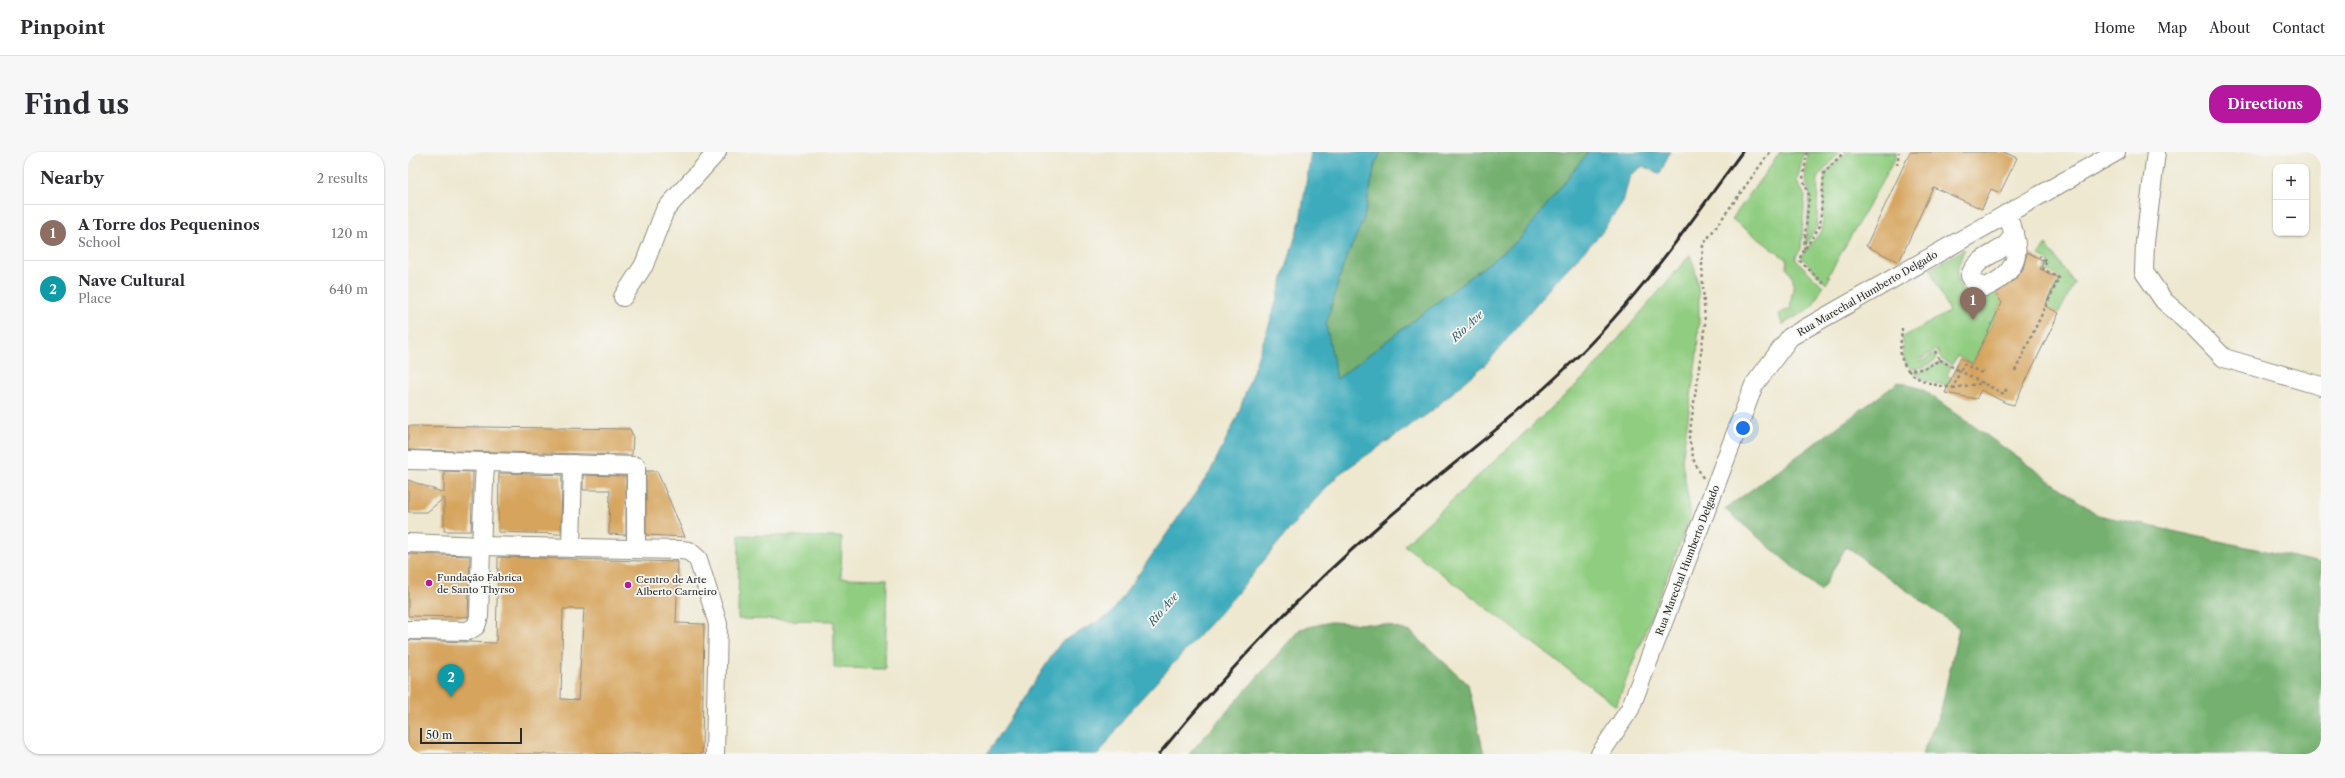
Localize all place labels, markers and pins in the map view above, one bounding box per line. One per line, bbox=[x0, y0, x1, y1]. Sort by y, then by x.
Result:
pin: 1 bbox=[1960, 287, 1986, 320]
place label: Fundação Fabrica de Santo Thyrso bbox=[437, 571, 523, 596]
place label: Centro de Arte Alberto Carneiro bbox=[635, 573, 717, 598]
marker: Fundação Fabrica de Santo Thyrso bbox=[424, 578, 434, 588]
marker: Centro de Arte Alberto Carneiro bbox=[623, 580, 633, 590]
pin: 2 bbox=[438, 664, 464, 697]

